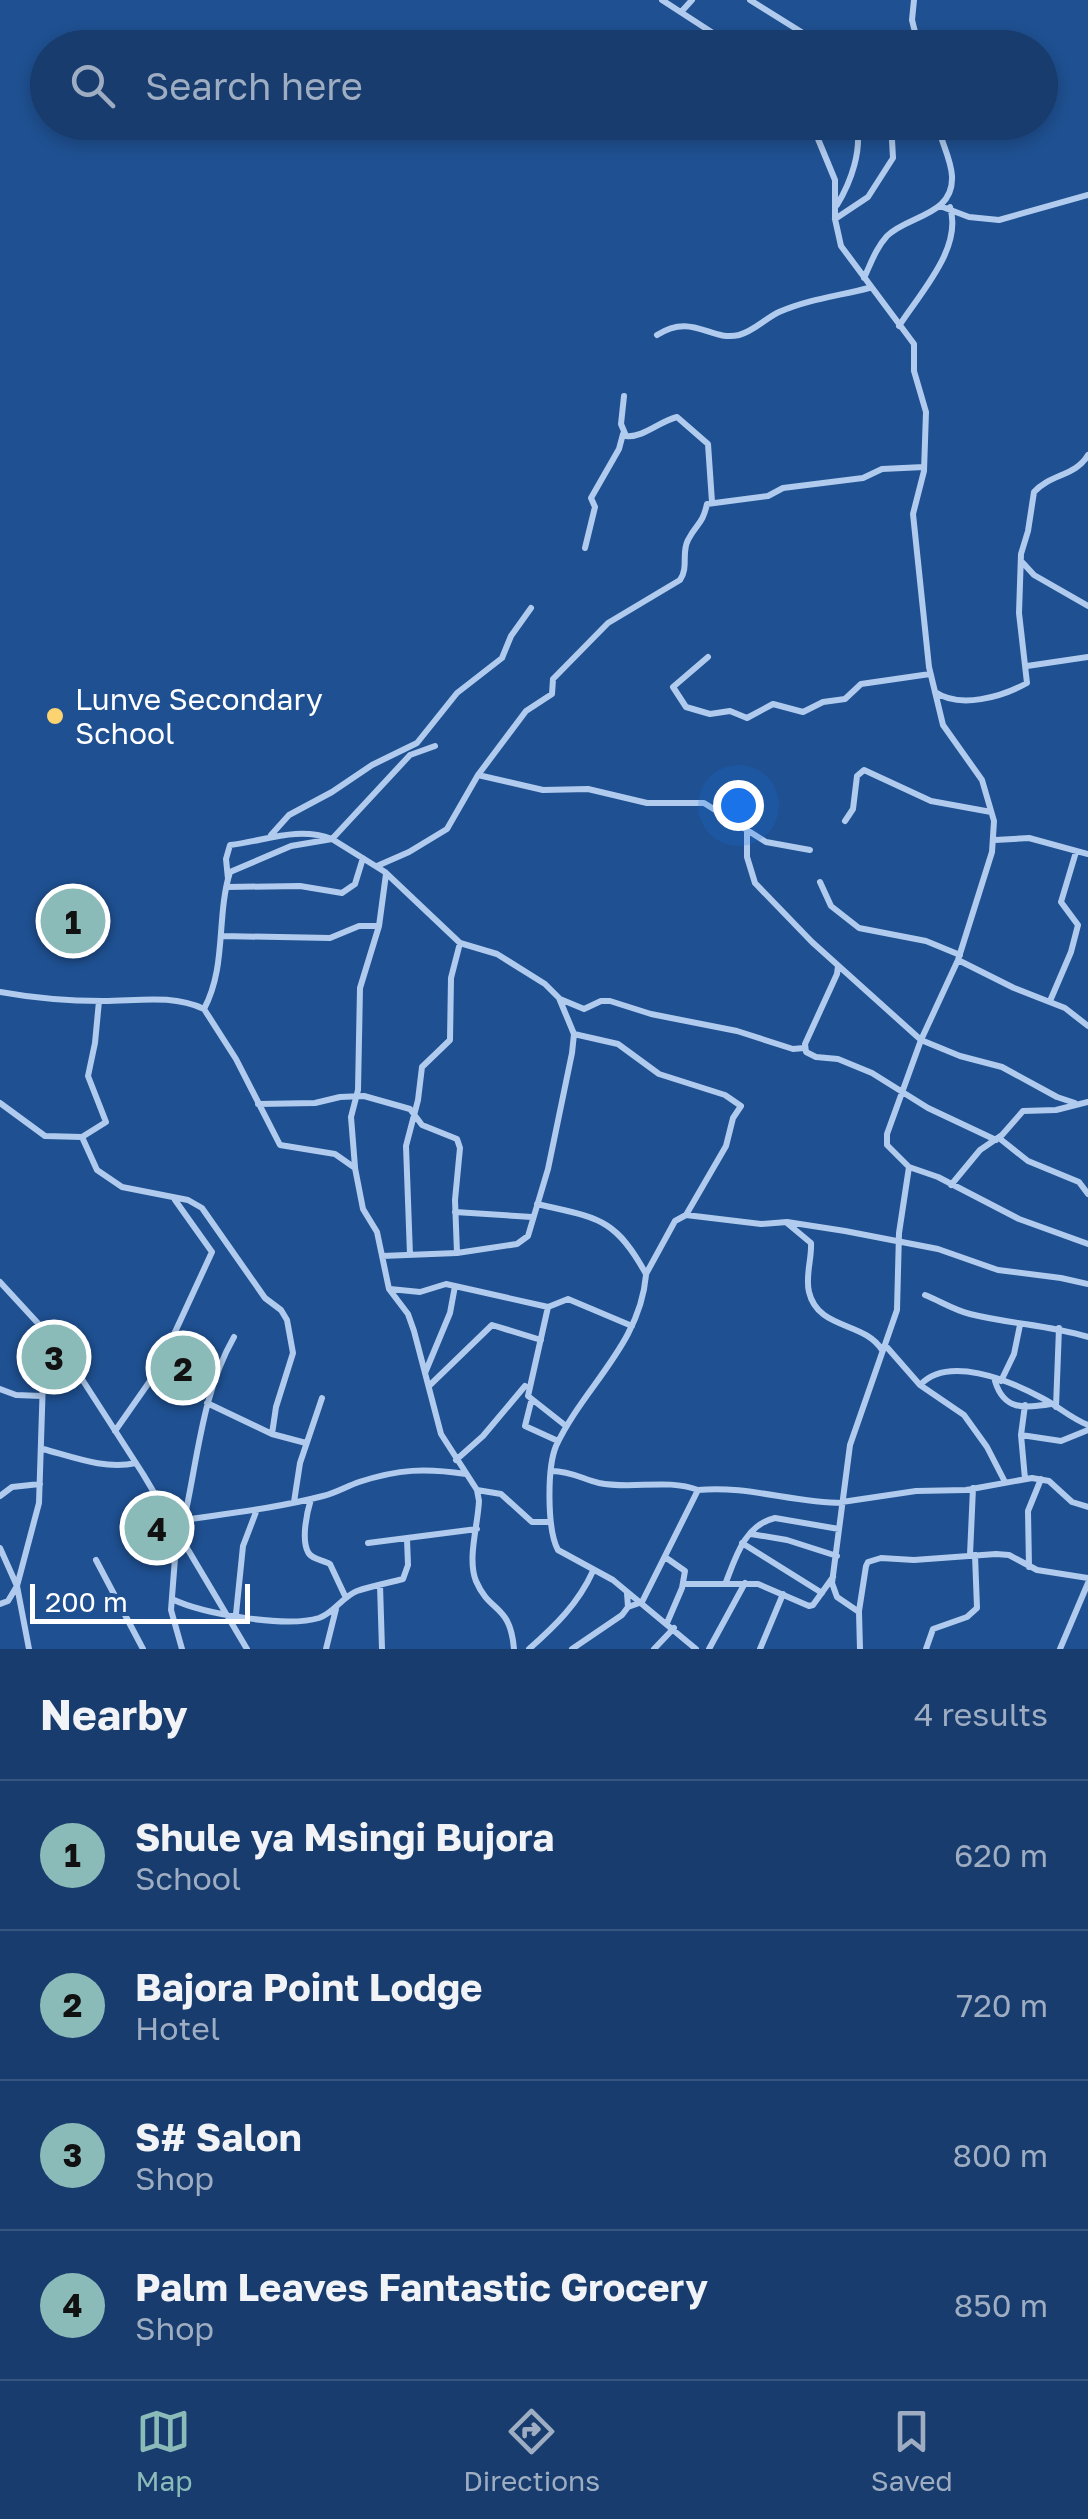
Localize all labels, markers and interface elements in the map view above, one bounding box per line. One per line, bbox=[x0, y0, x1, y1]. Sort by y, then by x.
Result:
search box bbox=[30, 30, 1058, 140]
icon: search bbox=[65, 58, 120, 113]
text: Search here bbox=[145, 63, 363, 108]
place label: Lunve Secondary School bbox=[75, 681, 323, 751]
marker: Lunve Secondary School bbox=[44, 705, 66, 727]
your location bbox=[713, 780, 764, 831]
pin: 1 bbox=[40, 884, 106, 958]
pin: 3 bbox=[22, 1320, 86, 1394]
pin: 2 bbox=[150, 1330, 216, 1406]
pin: 4 bbox=[124, 1490, 190, 1566]
scale bar bbox=[30, 1579, 250, 1624]
text: 200 m bbox=[45, 1585, 128, 1618]
text: Nearby bbox=[40, 1689, 188, 1739]
text: 4 results bbox=[914, 1695, 1048, 1733]
text: Shule ya Msingi Bujora bbox=[135, 1814, 554, 1859]
text: 1 bbox=[64, 1836, 81, 1874]
text: 620 m bbox=[954, 1836, 1048, 1874]
text: School bbox=[135, 1859, 241, 1897]
text: Bajora Point Lodge bbox=[135, 1964, 483, 2009]
text: 2 bbox=[63, 1986, 82, 2024]
text: 720 m bbox=[956, 1986, 1048, 2024]
text: Hotel bbox=[135, 2009, 220, 2047]
text: S# Salon bbox=[135, 2114, 302, 2159]
text: 3 bbox=[63, 2136, 82, 2174]
text: 800 m bbox=[952, 2136, 1048, 2174]
text: Shop bbox=[135, 2159, 214, 2197]
text: Palm Leaves Fantastic Grocery bbox=[135, 2264, 708, 2309]
text: 4 bbox=[62, 2286, 83, 2324]
text: 850 m bbox=[954, 2286, 1048, 2324]
text: Shop bbox=[135, 2309, 214, 2347]
tab: Map bbox=[135, 2404, 193, 2497]
tab: Directions bbox=[463, 2404, 600, 2497]
tab: Saved bbox=[871, 2404, 953, 2497]

